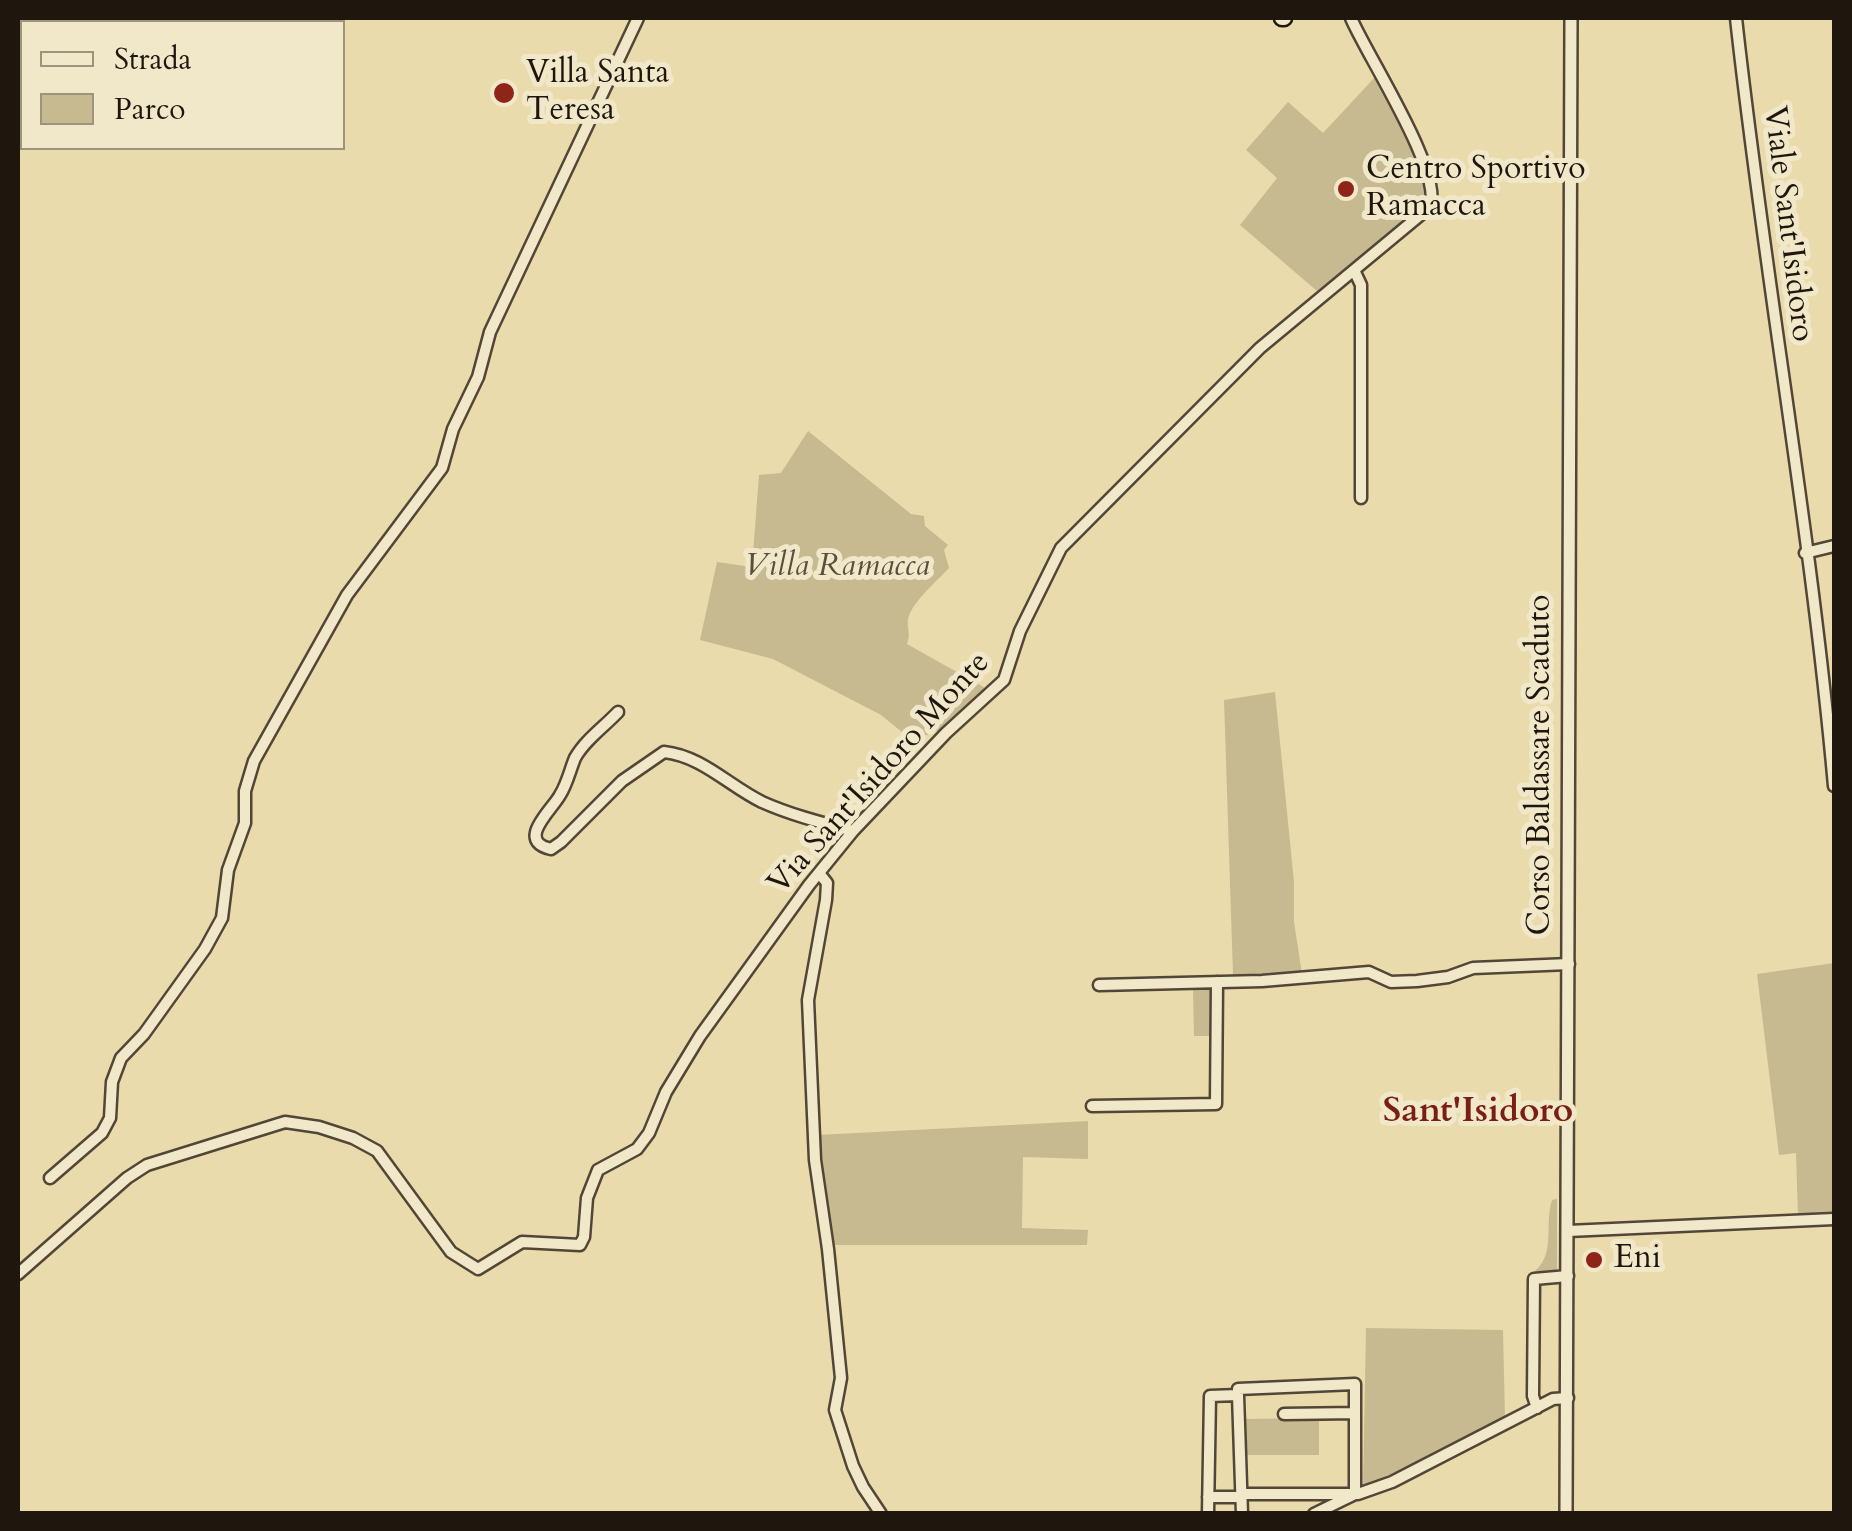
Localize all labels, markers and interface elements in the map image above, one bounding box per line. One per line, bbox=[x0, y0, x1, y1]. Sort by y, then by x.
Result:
legend bbox=[20, 20, 345, 150]
text: Strada bbox=[114, 39, 191, 80]
place label: Villa Santa Teresa bbox=[526, 56, 669, 131]
marker: Villa Santa Teresa bbox=[491, 80, 517, 106]
text: Parco bbox=[114, 89, 186, 130]
street label: Viale Sant'Isidoro bbox=[1754, 104, 1820, 344]
place label: Centro Sportivo Ramacca bbox=[1366, 152, 1585, 227]
marker: Centro Sportivo Ramacca bbox=[1335, 178, 1357, 200]
park label: Villa Ramacca bbox=[744, 549, 930, 587]
street label: Corso Baldassare Scaduto bbox=[1523, 594, 1561, 936]
street label: Via Sant'Isidoro Monte bbox=[761, 645, 999, 903]
district label: Sant'Isidoro bbox=[1383, 1092, 1573, 1134]
place label: Eni bbox=[1614, 1241, 1661, 1279]
marker: Eni bbox=[1583, 1249, 1605, 1271]

